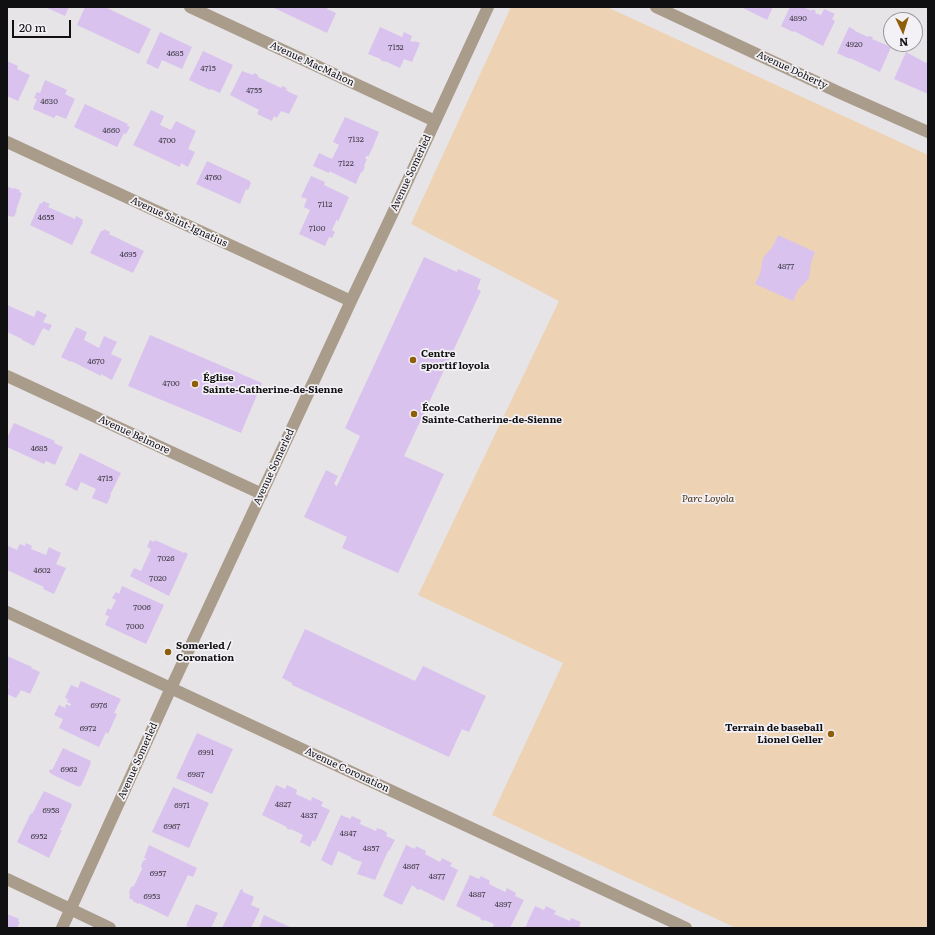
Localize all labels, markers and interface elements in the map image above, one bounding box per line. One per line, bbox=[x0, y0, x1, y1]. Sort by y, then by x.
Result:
scale bar bbox=[14, 12, 73, 38]
north arrow bbox=[883, 12, 923, 52]
house number: 4890 bbox=[789, 14, 807, 24]
text: 20 m bbox=[19, 18, 46, 36]
text: N bbox=[899, 35, 909, 51]
street label: Avenue MacMahon bbox=[268, 39, 356, 89]
house number: 4920 bbox=[845, 40, 863, 50]
house number: 7152 bbox=[388, 43, 404, 53]
street label: Avenue Doherty bbox=[755, 48, 829, 92]
house number: 4685 bbox=[166, 49, 184, 59]
house number: 4715 bbox=[200, 64, 216, 74]
house number: 4755 bbox=[246, 86, 262, 96]
house number: 4630 bbox=[40, 97, 58, 107]
house number: 4660 bbox=[102, 126, 120, 136]
street label: Avenue Somerled bbox=[388, 133, 434, 213]
house number: 7132 bbox=[348, 135, 364, 145]
house number: 4700 bbox=[158, 136, 176, 146]
house number: 7122 bbox=[338, 159, 354, 169]
house number: 4760 bbox=[204, 173, 222, 183]
street label: Avenue Saint-Ignatius bbox=[129, 194, 229, 250]
house number: 7112 bbox=[318, 200, 332, 210]
house number: 4655 bbox=[38, 213, 54, 223]
house number: 7100 bbox=[309, 224, 325, 234]
house number: 4695 bbox=[120, 250, 136, 260]
house number: 4877 bbox=[778, 262, 794, 272]
place label: Centre sportif loyola bbox=[421, 348, 490, 372]
marker: Centre sportif loyola bbox=[408, 355, 418, 365]
house number: 4670 bbox=[87, 357, 105, 367]
place label: Église Sainte-Catherine-de-Sienne bbox=[203, 372, 343, 396]
house number: 4700 bbox=[162, 379, 180, 389]
marker: Église Sainte-Catherine-de-Sienne bbox=[190, 379, 200, 389]
place label: École Sainte-Catherine-de-Sienne bbox=[422, 402, 562, 426]
marker: École Sainte-Catherine-de-Sienne bbox=[409, 409, 419, 419]
street label: Avenue Belmore bbox=[96, 413, 172, 457]
street label: Avenue Somerled bbox=[251, 427, 297, 507]
house number: 4685 bbox=[30, 444, 48, 454]
house number: 4715 bbox=[97, 474, 113, 484]
park label: Parc Loyola bbox=[682, 493, 734, 505]
house number: 7026 bbox=[158, 554, 174, 564]
house number: 4602 bbox=[33, 566, 51, 576]
house number: 7020 bbox=[149, 574, 167, 584]
house number: 7006 bbox=[133, 603, 151, 613]
house number: 7000 bbox=[126, 622, 144, 632]
place label: Somerled / Coronation bbox=[176, 640, 234, 664]
marker: Somerled / Coronation bbox=[163, 647, 173, 657]
house number: 6976 bbox=[91, 701, 107, 711]
street label: Avenue Somerled bbox=[116, 721, 160, 801]
place label: Terrain de baseball Lionel Geller bbox=[725, 722, 823, 746]
house number: 6972 bbox=[80, 724, 96, 734]
marker: Terrain de baseball Lionel Geller bbox=[826, 729, 836, 739]
street label: Avenue Coronation bbox=[303, 745, 391, 795]
house number: 6991 bbox=[198, 748, 214, 758]
house number: 6962 bbox=[61, 765, 77, 775]
house number: 6987 bbox=[188, 770, 204, 780]
house number: 4827 bbox=[275, 800, 291, 810]
house number: 6971 bbox=[174, 801, 190, 811]
house number: 6958 bbox=[43, 806, 59, 816]
house number: 4837 bbox=[301, 811, 317, 821]
house number: 6967 bbox=[164, 822, 180, 832]
house number: 4847 bbox=[340, 829, 356, 839]
house number: 6952 bbox=[31, 832, 47, 842]
house number: 4857 bbox=[363, 844, 379, 854]
house number: 4867 bbox=[402, 862, 420, 872]
house number: 6957 bbox=[150, 869, 166, 879]
house number: 4877 bbox=[429, 872, 445, 882]
house number: 4887 bbox=[468, 890, 486, 900]
house number: 6953 bbox=[144, 892, 160, 902]
house number: 4897 bbox=[495, 900, 511, 910]

